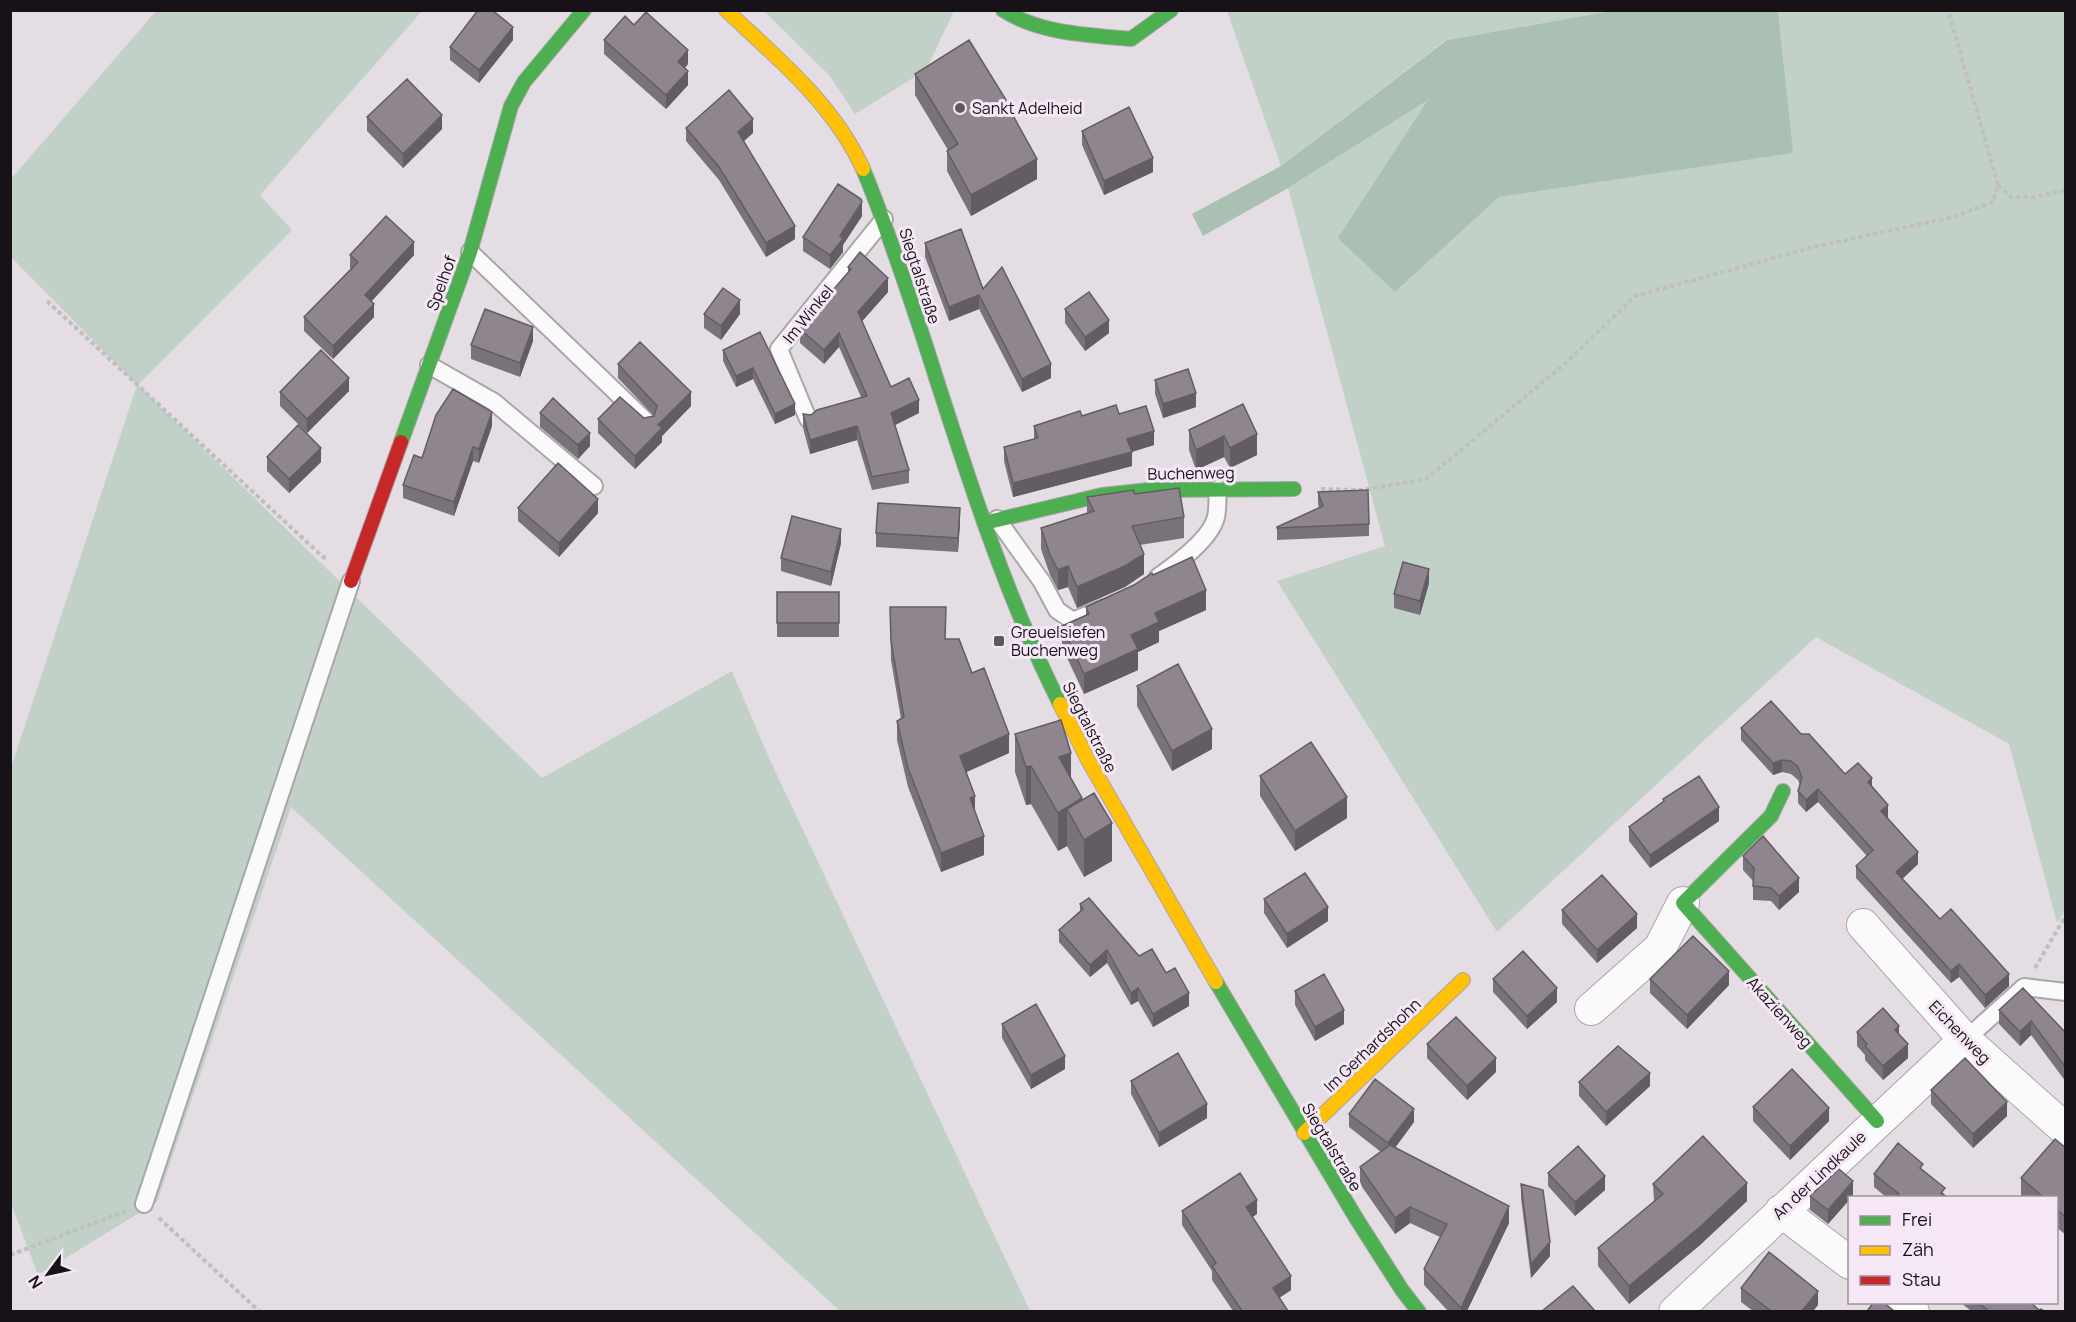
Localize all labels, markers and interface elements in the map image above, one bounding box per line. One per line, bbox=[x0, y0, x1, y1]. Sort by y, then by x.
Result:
place label: Sankt Adelheid bbox=[972, 97, 1083, 119]
marker: Sankt Adelheid bbox=[953, 101, 967, 115]
street label: Siegtalstraße bbox=[894, 225, 946, 327]
street label: Spelhof bbox=[421, 252, 461, 314]
street label: Im Winkel bbox=[778, 280, 838, 348]
street label: Buchenweg bbox=[1147, 461, 1235, 485]
place label: Greuelsiefen Buchenweg bbox=[1011, 621, 1105, 661]
marker: Greuelsiefen Buchenweg bbox=[992, 634, 1006, 648]
street label: Siegtalstraße bbox=[1058, 678, 1122, 776]
street label: Akazienweg bbox=[1742, 972, 1818, 1052]
street label: Im Gerhardshohn bbox=[1319, 993, 1425, 1097]
street label: Eichenweg bbox=[1924, 995, 1996, 1069]
street label: Siegtalstraße bbox=[1297, 1099, 1367, 1195]
street label: An der Lindkaule bbox=[1767, 1126, 1871, 1224]
legend bbox=[1848, 1196, 2058, 1304]
text: Frei bbox=[1902, 1207, 1932, 1231]
text: Zäh bbox=[1902, 1237, 1934, 1261]
north arrow bbox=[18, 1244, 78, 1304]
text: Stau bbox=[1902, 1267, 1941, 1291]
text: N bbox=[23, 1271, 48, 1293]

